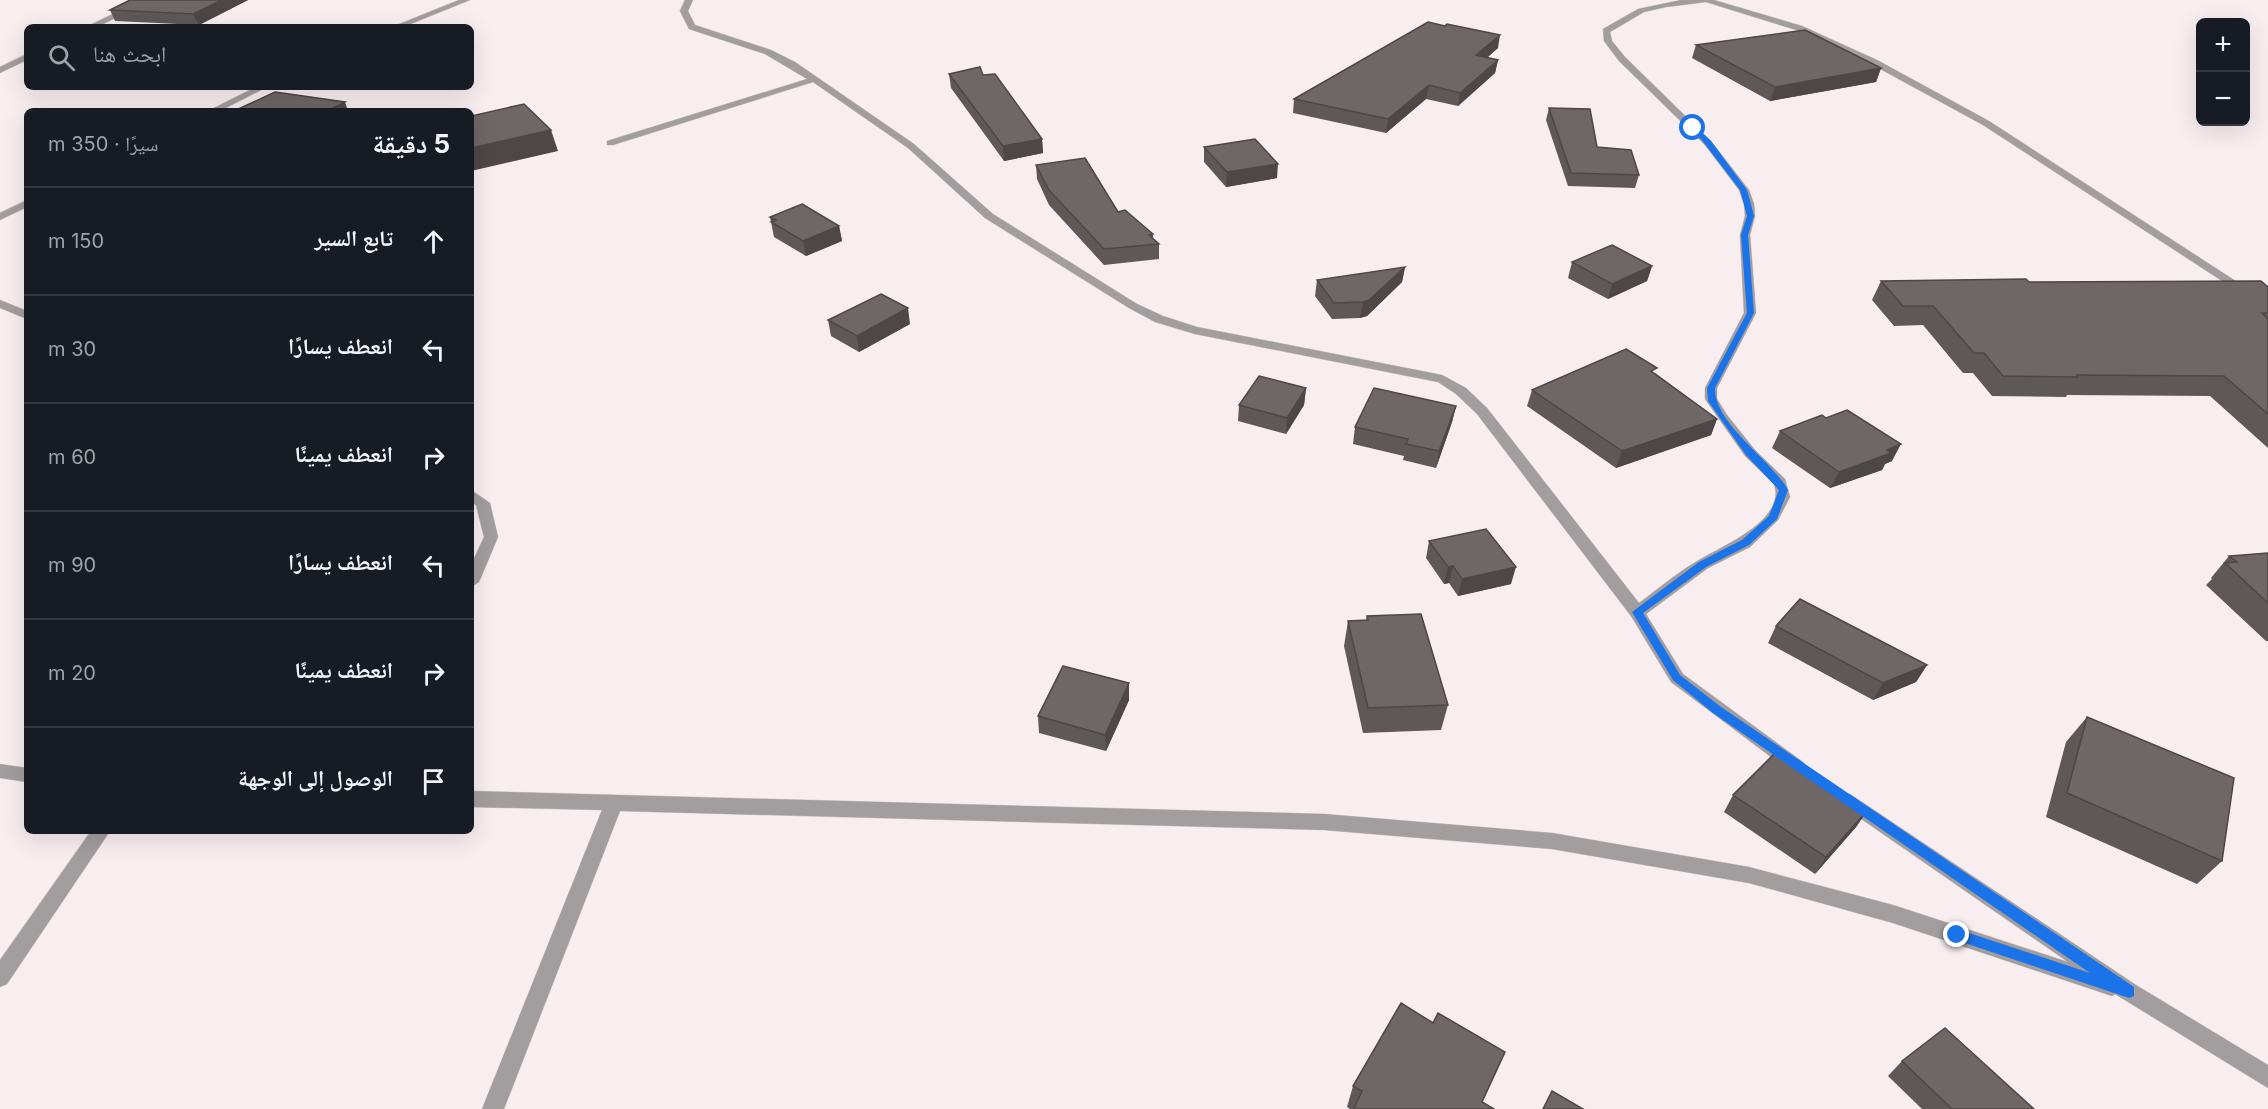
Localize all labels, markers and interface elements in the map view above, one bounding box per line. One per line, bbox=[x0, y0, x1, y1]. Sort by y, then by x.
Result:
map controls bbox=[2196, 18, 2250, 126]
button: + bbox=[2196, 18, 2250, 72]
search box bbox=[24, 24, 474, 90]
icon: search bbox=[45, 41, 78, 74]
text: ابحث هنا bbox=[93, 41, 166, 67]
button: − bbox=[2196, 72, 2250, 126]
route start bbox=[1679, 114, 1705, 140]
text: 5 دقيقة bbox=[373, 128, 450, 159]
text: سيرًا · 350 m bbox=[48, 132, 159, 156]
text: تابع السير bbox=[314, 225, 393, 251]
icon: ahead bbox=[417, 225, 450, 258]
text: 150 m bbox=[48, 229, 104, 253]
text: انعطف يسارًا bbox=[288, 333, 393, 359]
icon: left bbox=[417, 333, 450, 366]
text: 30 m bbox=[48, 337, 96, 361]
text: انعطف يمينًا bbox=[294, 441, 393, 467]
icon: right bbox=[417, 441, 450, 474]
text: 60 m bbox=[48, 445, 96, 469]
text: انعطف يسارًا bbox=[288, 549, 393, 575]
icon: left bbox=[417, 549, 450, 582]
text: 90 m bbox=[48, 553, 96, 577]
text: انعطف يمينًا bbox=[294, 657, 393, 683]
icon: right bbox=[417, 657, 450, 690]
text: 20 m bbox=[48, 661, 96, 685]
text: الوصول إلى الوجهة bbox=[238, 765, 393, 791]
icon: arrive bbox=[417, 765, 450, 798]
route end bbox=[1943, 921, 1969, 947]

